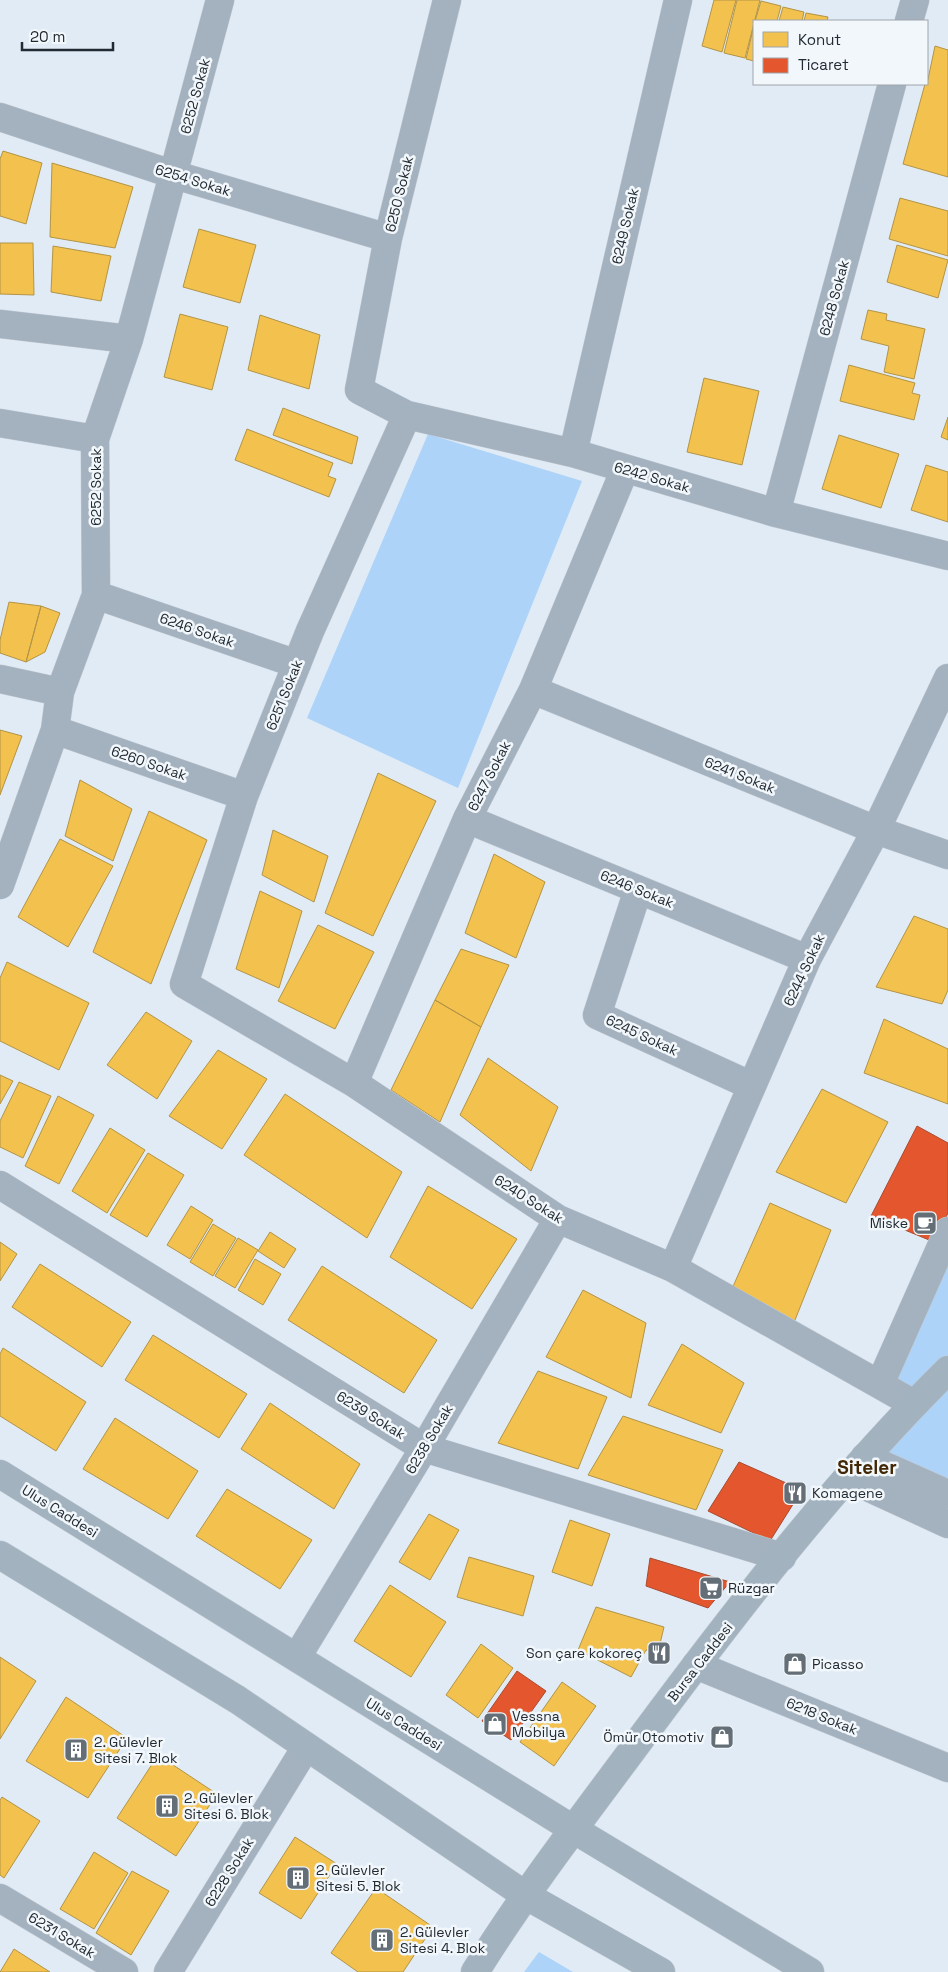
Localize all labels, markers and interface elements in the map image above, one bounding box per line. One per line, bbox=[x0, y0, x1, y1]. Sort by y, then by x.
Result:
scale bar bbox=[22, 20, 114, 52]
legend bbox=[753, 20, 928, 85]
text: 20 m bbox=[30, 27, 65, 46]
text: Konut bbox=[798, 30, 841, 49]
text: Ticaret bbox=[798, 55, 849, 74]
street label: 6252 Sokak bbox=[176, 56, 214, 136]
street label: 6250 Sokak bbox=[381, 153, 417, 234]
street label: 6254 Sokak bbox=[153, 160, 233, 200]
street label: 6249 Sokak bbox=[607, 186, 643, 266]
street label: 6248 Sokak bbox=[815, 258, 853, 338]
street label: 6252 Sokak bbox=[87, 448, 105, 526]
street label: 6242 Sokak bbox=[612, 458, 692, 496]
street label: 6246 Sokak bbox=[157, 609, 237, 651]
street label: 6251 Sokak bbox=[262, 657, 307, 733]
street label: 6247 Sokak bbox=[464, 737, 515, 814]
street label: 6260 Sokak bbox=[109, 742, 189, 784]
street label: 6241 Sokak bbox=[702, 753, 778, 797]
street label: 6246 Sokak bbox=[598, 866, 677, 912]
street label: 6244 Sokak bbox=[779, 931, 829, 1009]
street label: 6245 Sokak bbox=[603, 1010, 681, 1060]
street label: 6240 Sokak bbox=[491, 1171, 567, 1228]
cafe icon: Miske bbox=[912, 1210, 938, 1236]
place label: Miske bbox=[870, 1214, 908, 1232]
street label: 6239 Sokak bbox=[333, 1387, 409, 1443]
street label: 6238 Sokak bbox=[401, 1401, 457, 1477]
district label: Siteler bbox=[837, 1455, 897, 1480]
restaurant icon: Komagene bbox=[782, 1480, 808, 1506]
street label: Ulus Caddesi bbox=[19, 1481, 101, 1541]
place label: Komagene bbox=[812, 1484, 883, 1502]
supermarket icon: Rüzgar bbox=[698, 1575, 724, 1601]
place label: Rüzgar bbox=[728, 1579, 775, 1597]
street label: Bursa Caddesi bbox=[663, 1619, 737, 1705]
restaurant icon: Son çare kokoreç bbox=[646, 1640, 672, 1666]
place label: Son çare kokoreç bbox=[526, 1644, 642, 1662]
shop icon: Picasso bbox=[782, 1651, 808, 1677]
place label: Picasso bbox=[812, 1655, 864, 1673]
street label: Ulus Caddesi bbox=[363, 1694, 445, 1754]
street label: 6218 Sokak bbox=[784, 1694, 861, 1739]
place label: Vessna Mobilya bbox=[512, 1707, 565, 1741]
shop icon: Vessna Mobilya bbox=[482, 1711, 508, 1737]
shop icon: Ömür Otomotiv bbox=[709, 1724, 735, 1750]
place label: Ömür Otomotiv bbox=[603, 1728, 704, 1746]
place label: 2. Gülevler Sitesi 7. Blok bbox=[94, 1733, 178, 1767]
building icon: 2. Gülevler Sitesi 7. Blok bbox=[63, 1737, 89, 1763]
place label: 2. Gülevler Sitesi 6. Blok bbox=[184, 1789, 269, 1823]
building icon: 2. Gülevler Sitesi 6. Blok bbox=[154, 1793, 180, 1819]
street label: 6228 Sokak bbox=[201, 1834, 258, 1910]
place label: 2. Gülevler Sitesi 5. Blok bbox=[316, 1861, 401, 1895]
building icon: 2. Gülevler Sitesi 5. Blok bbox=[285, 1865, 311, 1891]
street label: 6231 Sokak bbox=[25, 1908, 99, 1962]
place label: 2. Gülevler Sitesi 4. Blok bbox=[400, 1923, 486, 1957]
building icon: 2. Gülevler Sitesi 4. Blok bbox=[369, 1927, 395, 1953]

